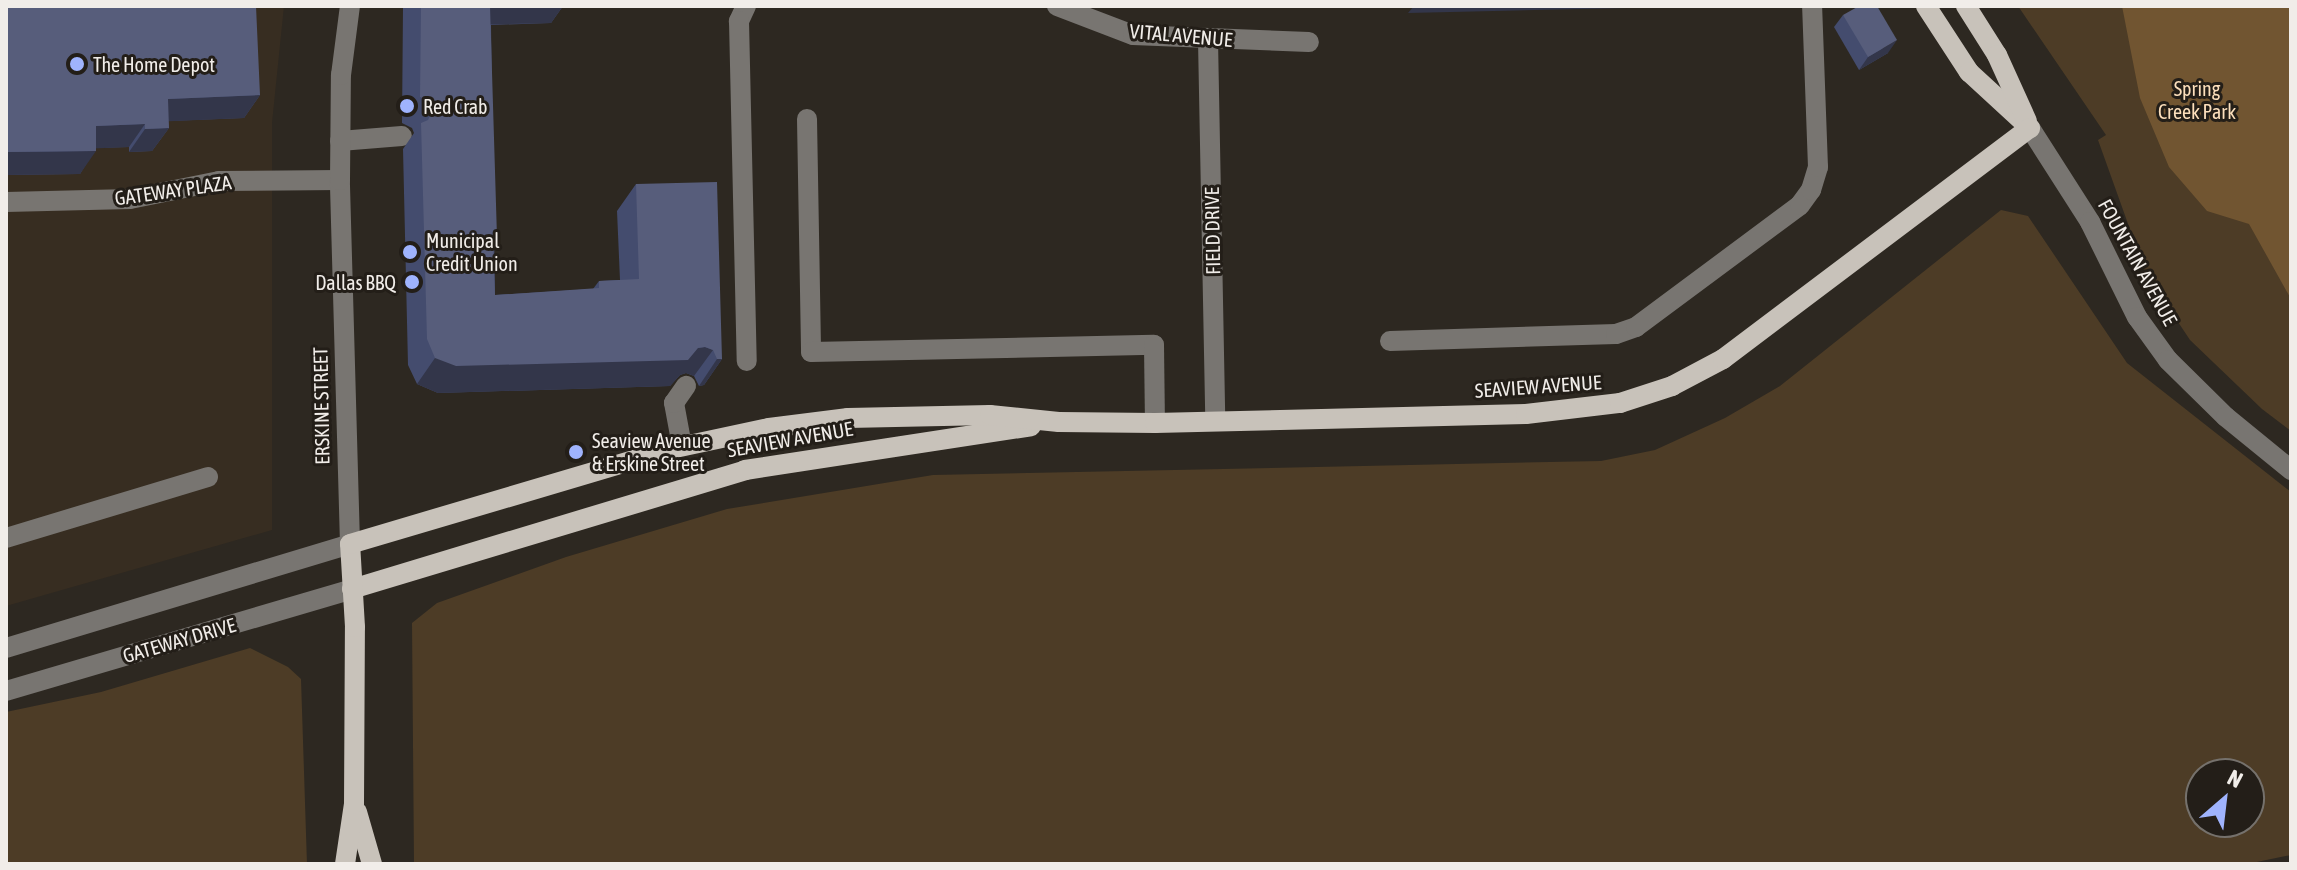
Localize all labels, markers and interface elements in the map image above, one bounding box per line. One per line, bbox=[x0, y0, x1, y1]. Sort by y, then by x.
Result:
street label: VITAL AVENUE bbox=[1129, 19, 1233, 51]
place label: The Home Depot bbox=[93, 52, 215, 76]
marker: The Home Depot bbox=[68, 55, 86, 73]
park label: Spring Creek Park bbox=[2158, 77, 2236, 124]
place label: Red Crab bbox=[423, 94, 487, 118]
marker: Red Crab bbox=[398, 97, 416, 115]
street label: GATEWAY PLAZA bbox=[113, 170, 233, 210]
street label: FIELD DRIVE bbox=[1199, 187, 1225, 275]
street label: FOUNTAIN AVENUE bbox=[2093, 195, 2183, 329]
place label: Municipal Credit Union bbox=[426, 228, 518, 275]
marker: Municipal Credit Union bbox=[401, 243, 419, 261]
place label: Dallas BBQ bbox=[315, 270, 396, 294]
marker: Dallas BBQ bbox=[403, 273, 421, 291]
street label: ERSKINE STREET bbox=[308, 347, 334, 465]
street label: SEAVIEW AVENUE bbox=[1474, 370, 1602, 402]
street label: SEAVIEW AVENUE bbox=[725, 416, 855, 462]
place label: Seaview Avenue & Erskine Street bbox=[592, 428, 711, 475]
marker: Seaview Avenue & Erskine Street bbox=[567, 443, 585, 461]
street label: GATEWAY DRIVE bbox=[120, 612, 238, 668]
north arrow bbox=[2185, 758, 2265, 838]
text: N bbox=[2223, 764, 2247, 793]

